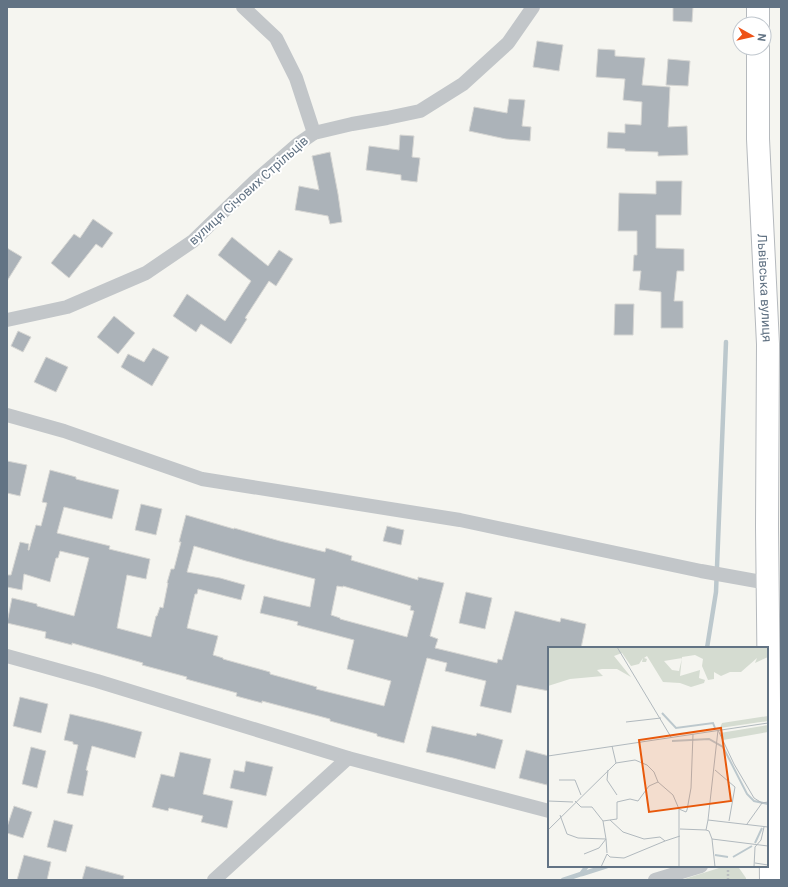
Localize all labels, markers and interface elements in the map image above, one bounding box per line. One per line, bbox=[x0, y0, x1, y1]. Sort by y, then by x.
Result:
north arrow bbox=[732, 16, 772, 56]
text: N bbox=[754, 33, 768, 42]
street label: вулиця Січових Стрільців bbox=[186, 133, 311, 248]
street label: Львівська вулиця bbox=[755, 233, 775, 343]
inset map bbox=[548, 647, 768, 867]

